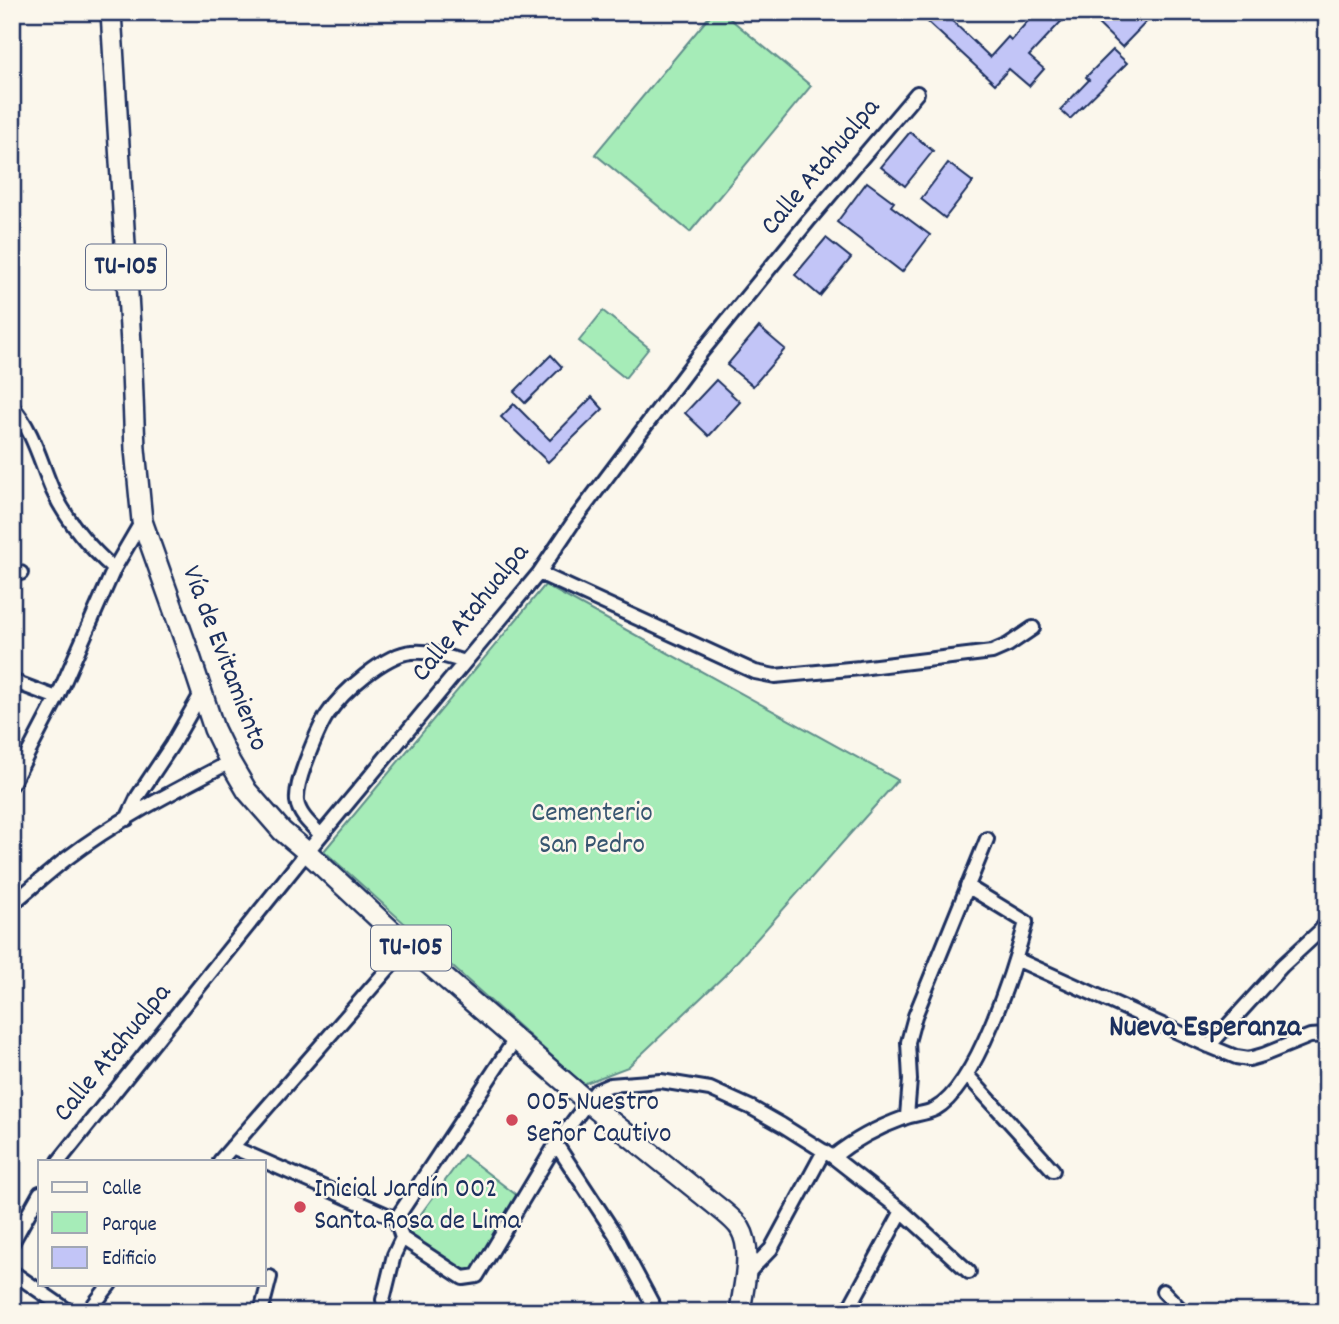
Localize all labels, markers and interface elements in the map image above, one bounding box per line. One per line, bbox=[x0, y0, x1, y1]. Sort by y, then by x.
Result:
street label: Calle Atahualpa bbox=[753, 90, 892, 245]
road number: TU-105 bbox=[86, 244, 166, 290]
street label: Calle Atahualpa bbox=[403, 535, 541, 692]
street label: Vía de Evitamiento bbox=[169, 561, 277, 757]
park label: Cementerio San Pedro bbox=[531, 795, 653, 867]
road number: TU-105 bbox=[371, 925, 451, 970]
street label: Calle Atahualpa bbox=[45, 975, 183, 1132]
district label: Nueva Esperanza bbox=[1109, 1008, 1302, 1051]
place label: 005 Nuestro Señor Cautivo bbox=[526, 1084, 672, 1156]
marker: 005 Nuestro Señor Cautivo bbox=[504, 1112, 520, 1128]
legend bbox=[38, 1160, 266, 1286]
place label: Inicial Jardín 002 Santa Rosa de Lima bbox=[314, 1171, 521, 1243]
text: Calle bbox=[102, 1175, 141, 1205]
marker: Inicial Jardín 002 Santa Rosa de Lima bbox=[292, 1199, 308, 1215]
text: Parque bbox=[102, 1211, 157, 1241]
text: Edificio bbox=[102, 1245, 157, 1275]

